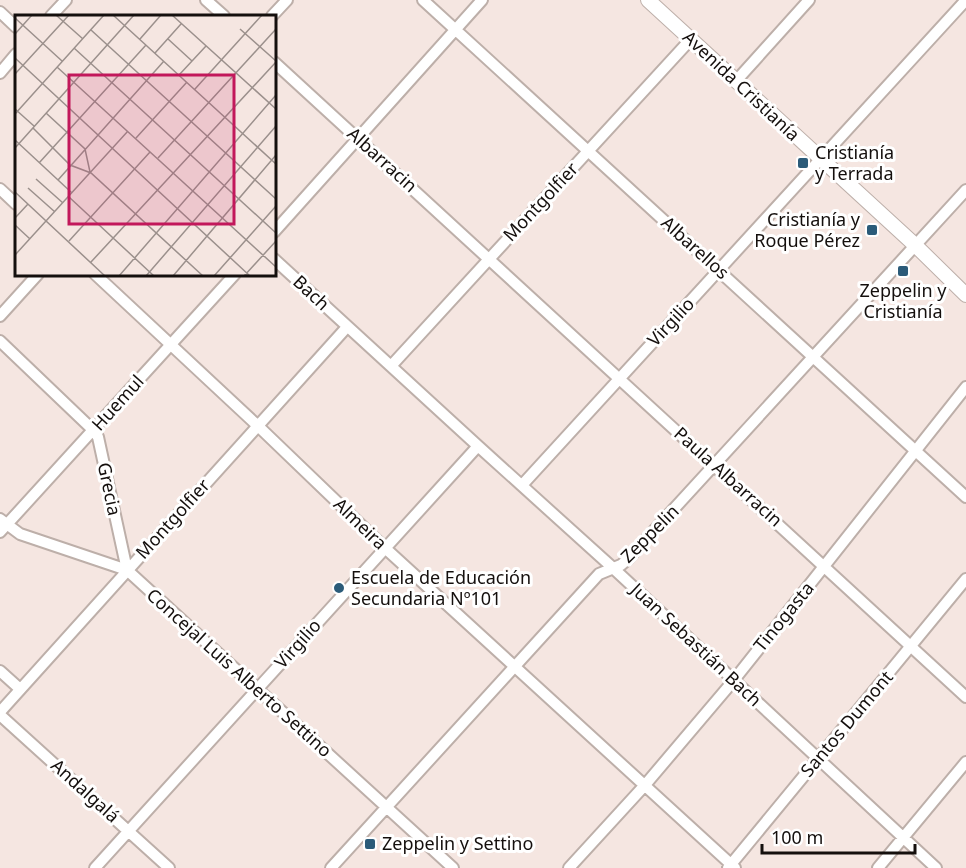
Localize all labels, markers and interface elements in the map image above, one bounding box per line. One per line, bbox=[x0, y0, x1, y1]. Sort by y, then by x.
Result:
inset map bbox=[15, 15, 276, 276]
street label: Avenida Cristianía bbox=[678, 25, 805, 146]
street label: Albarracin bbox=[343, 121, 423, 197]
place label: Cristianía y Terrada bbox=[815, 140, 894, 185]
street label: Montgolfier bbox=[497, 156, 583, 246]
marker: Cristianía y Terrada bbox=[796, 156, 810, 170]
place label: Cristianía y Roque Pérez bbox=[754, 207, 861, 252]
street label: Albarellos bbox=[657, 210, 735, 284]
marker: Cristianía y Roque Pérez bbox=[865, 223, 879, 237]
marker: Zeppelin y Cristianía bbox=[896, 264, 910, 278]
street label: Bach bbox=[288, 269, 335, 315]
place label: Zeppelin y Cristianía bbox=[859, 278, 947, 323]
street label: Virgilio bbox=[642, 292, 699, 351]
street label: Huemul bbox=[86, 369, 149, 435]
street label: Paula Albarracin bbox=[669, 421, 788, 531]
street label: Grecia bbox=[93, 460, 127, 518]
street label: Montgolfier bbox=[130, 473, 215, 563]
street label: Almeira bbox=[329, 492, 392, 554]
street label: Zeppelin bbox=[615, 499, 684, 568]
place label: Escuela de Educación Secundaria Nº101 bbox=[351, 565, 531, 610]
street label: Juan Sebastián Bach bbox=[625, 576, 767, 711]
street label: Tinogasta bbox=[748, 577, 819, 656]
marker: Escuela de Educación Secundaria Nº101 bbox=[332, 581, 346, 595]
street label: Concejal Luis Alberto Settino bbox=[142, 583, 337, 762]
street label: Virgilio bbox=[269, 614, 326, 673]
street label: Santos Dumont bbox=[795, 665, 898, 781]
street label: Andalgalá bbox=[46, 753, 125, 827]
scale bar bbox=[762, 817, 915, 855]
text: 100 m bbox=[771, 825, 823, 849]
place label: Zeppelin y Settino bbox=[382, 831, 533, 855]
marker: Zeppelin y Settino bbox=[363, 837, 377, 851]

